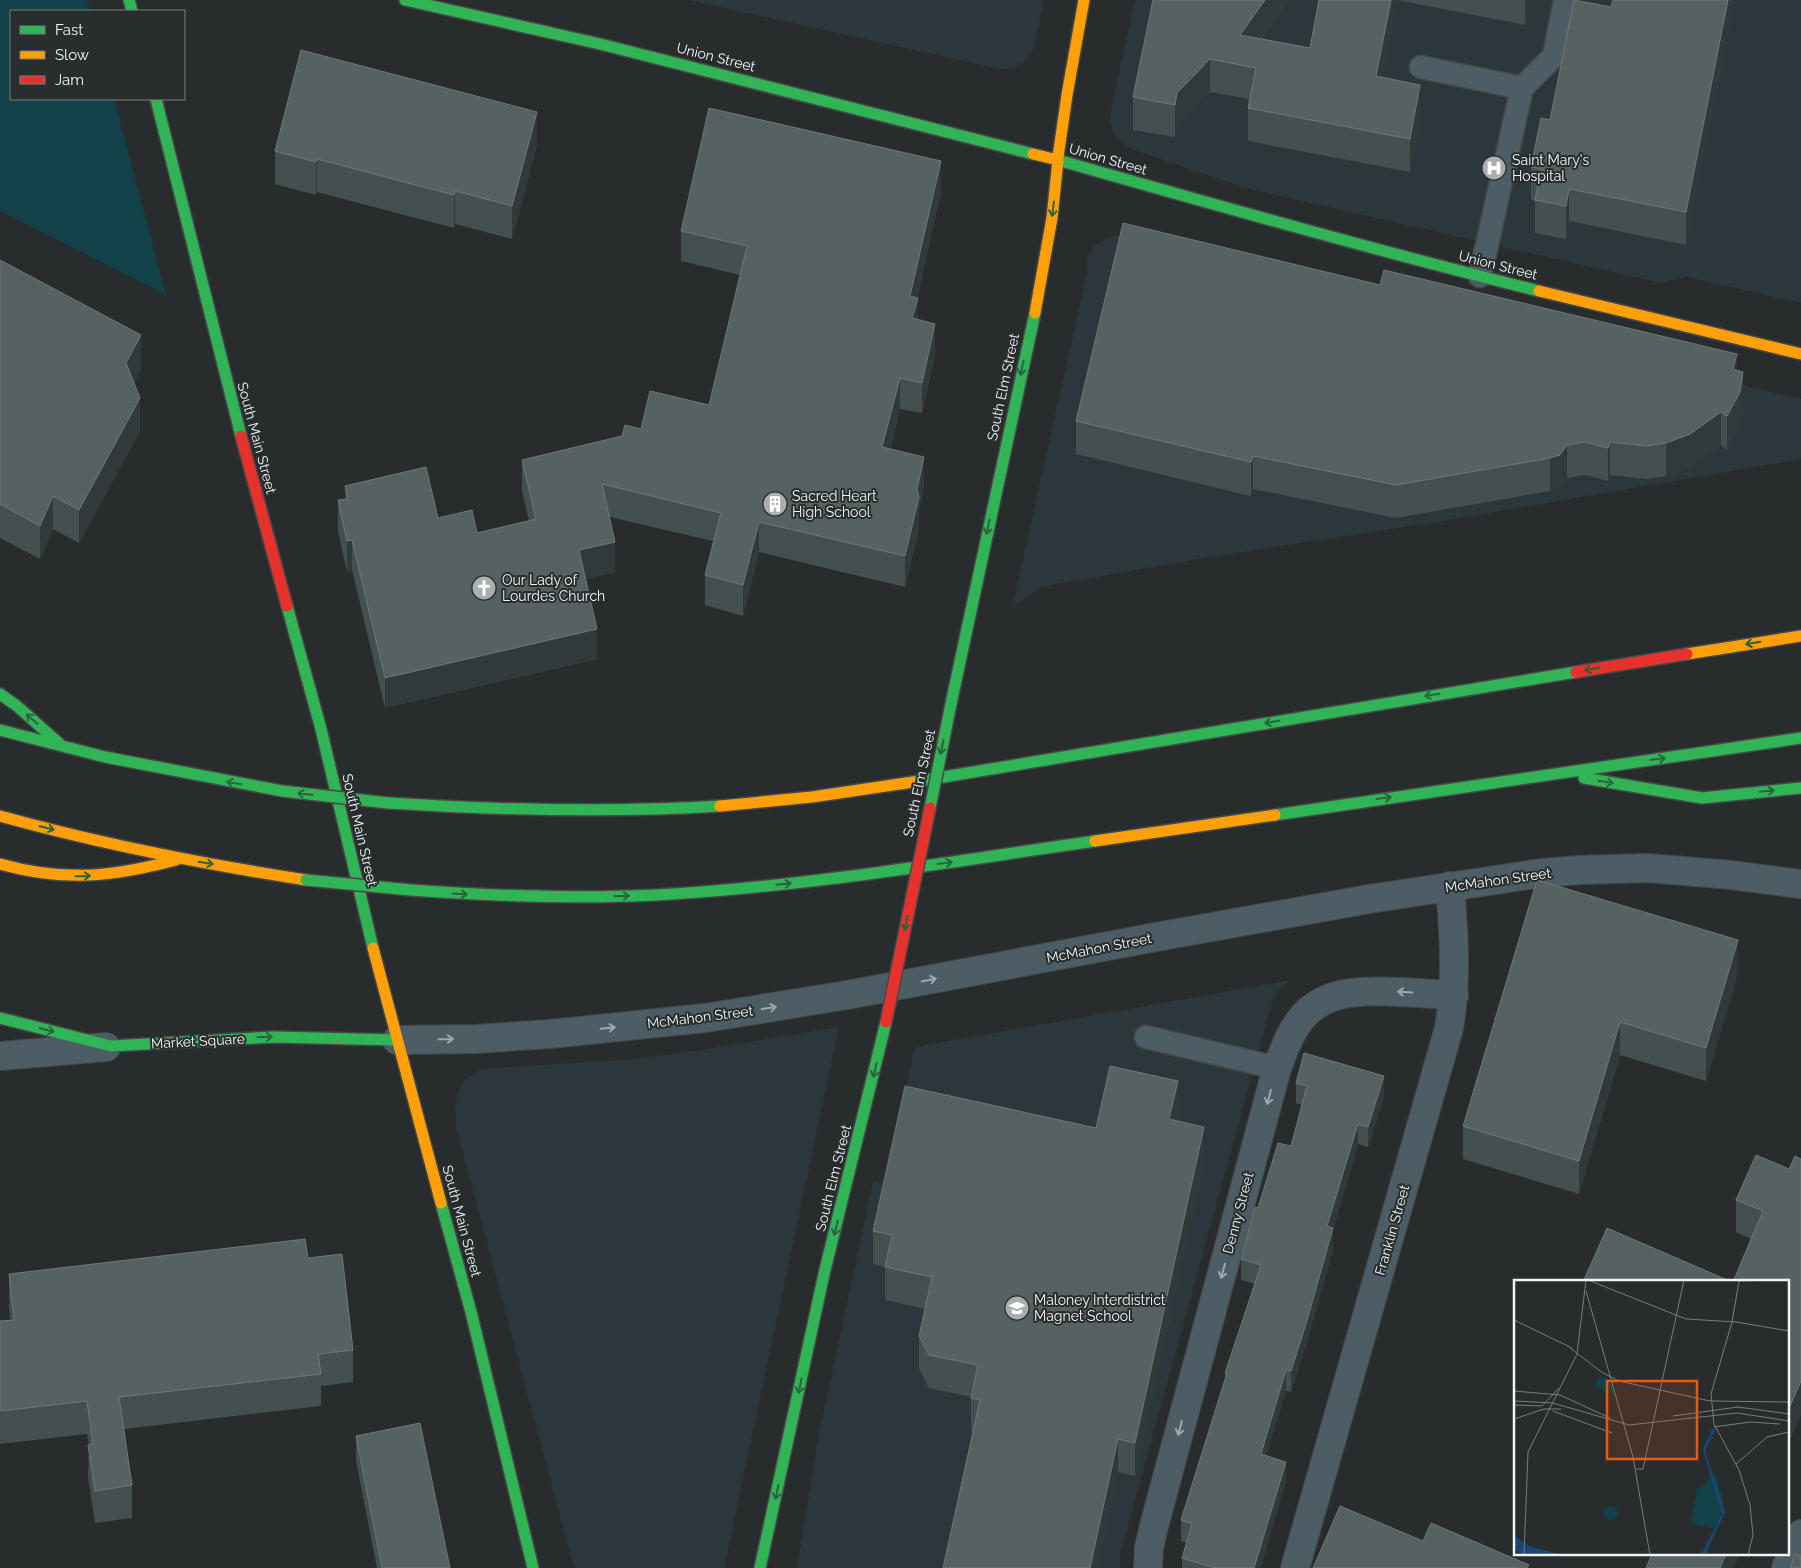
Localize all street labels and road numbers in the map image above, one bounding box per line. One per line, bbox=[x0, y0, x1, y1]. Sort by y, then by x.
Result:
street label: Union Street bbox=[675, 39, 757, 75]
street label: Union Street bbox=[1067, 140, 1149, 178]
street label: Union Street bbox=[1457, 247, 1539, 283]
street label: South Elm Street bbox=[984, 332, 1022, 442]
street label: South Main Street bbox=[234, 380, 280, 496]
street label: South Elm Street bbox=[900, 728, 938, 838]
street label: South Main Street bbox=[339, 772, 381, 888]
street label: McMahon Street bbox=[1444, 865, 1552, 895]
street label: McMahon Street bbox=[1045, 930, 1153, 966]
street label: McMahon Street bbox=[646, 1003, 754, 1031]
street label: Market Square bbox=[151, 1031, 245, 1051]
street label: South Elm Street bbox=[812, 1123, 854, 1233]
street label: South Main Street bbox=[439, 1163, 485, 1279]
street label: Denny Street bbox=[1219, 1170, 1257, 1256]
street label: Franklin Street bbox=[1371, 1183, 1413, 1277]

